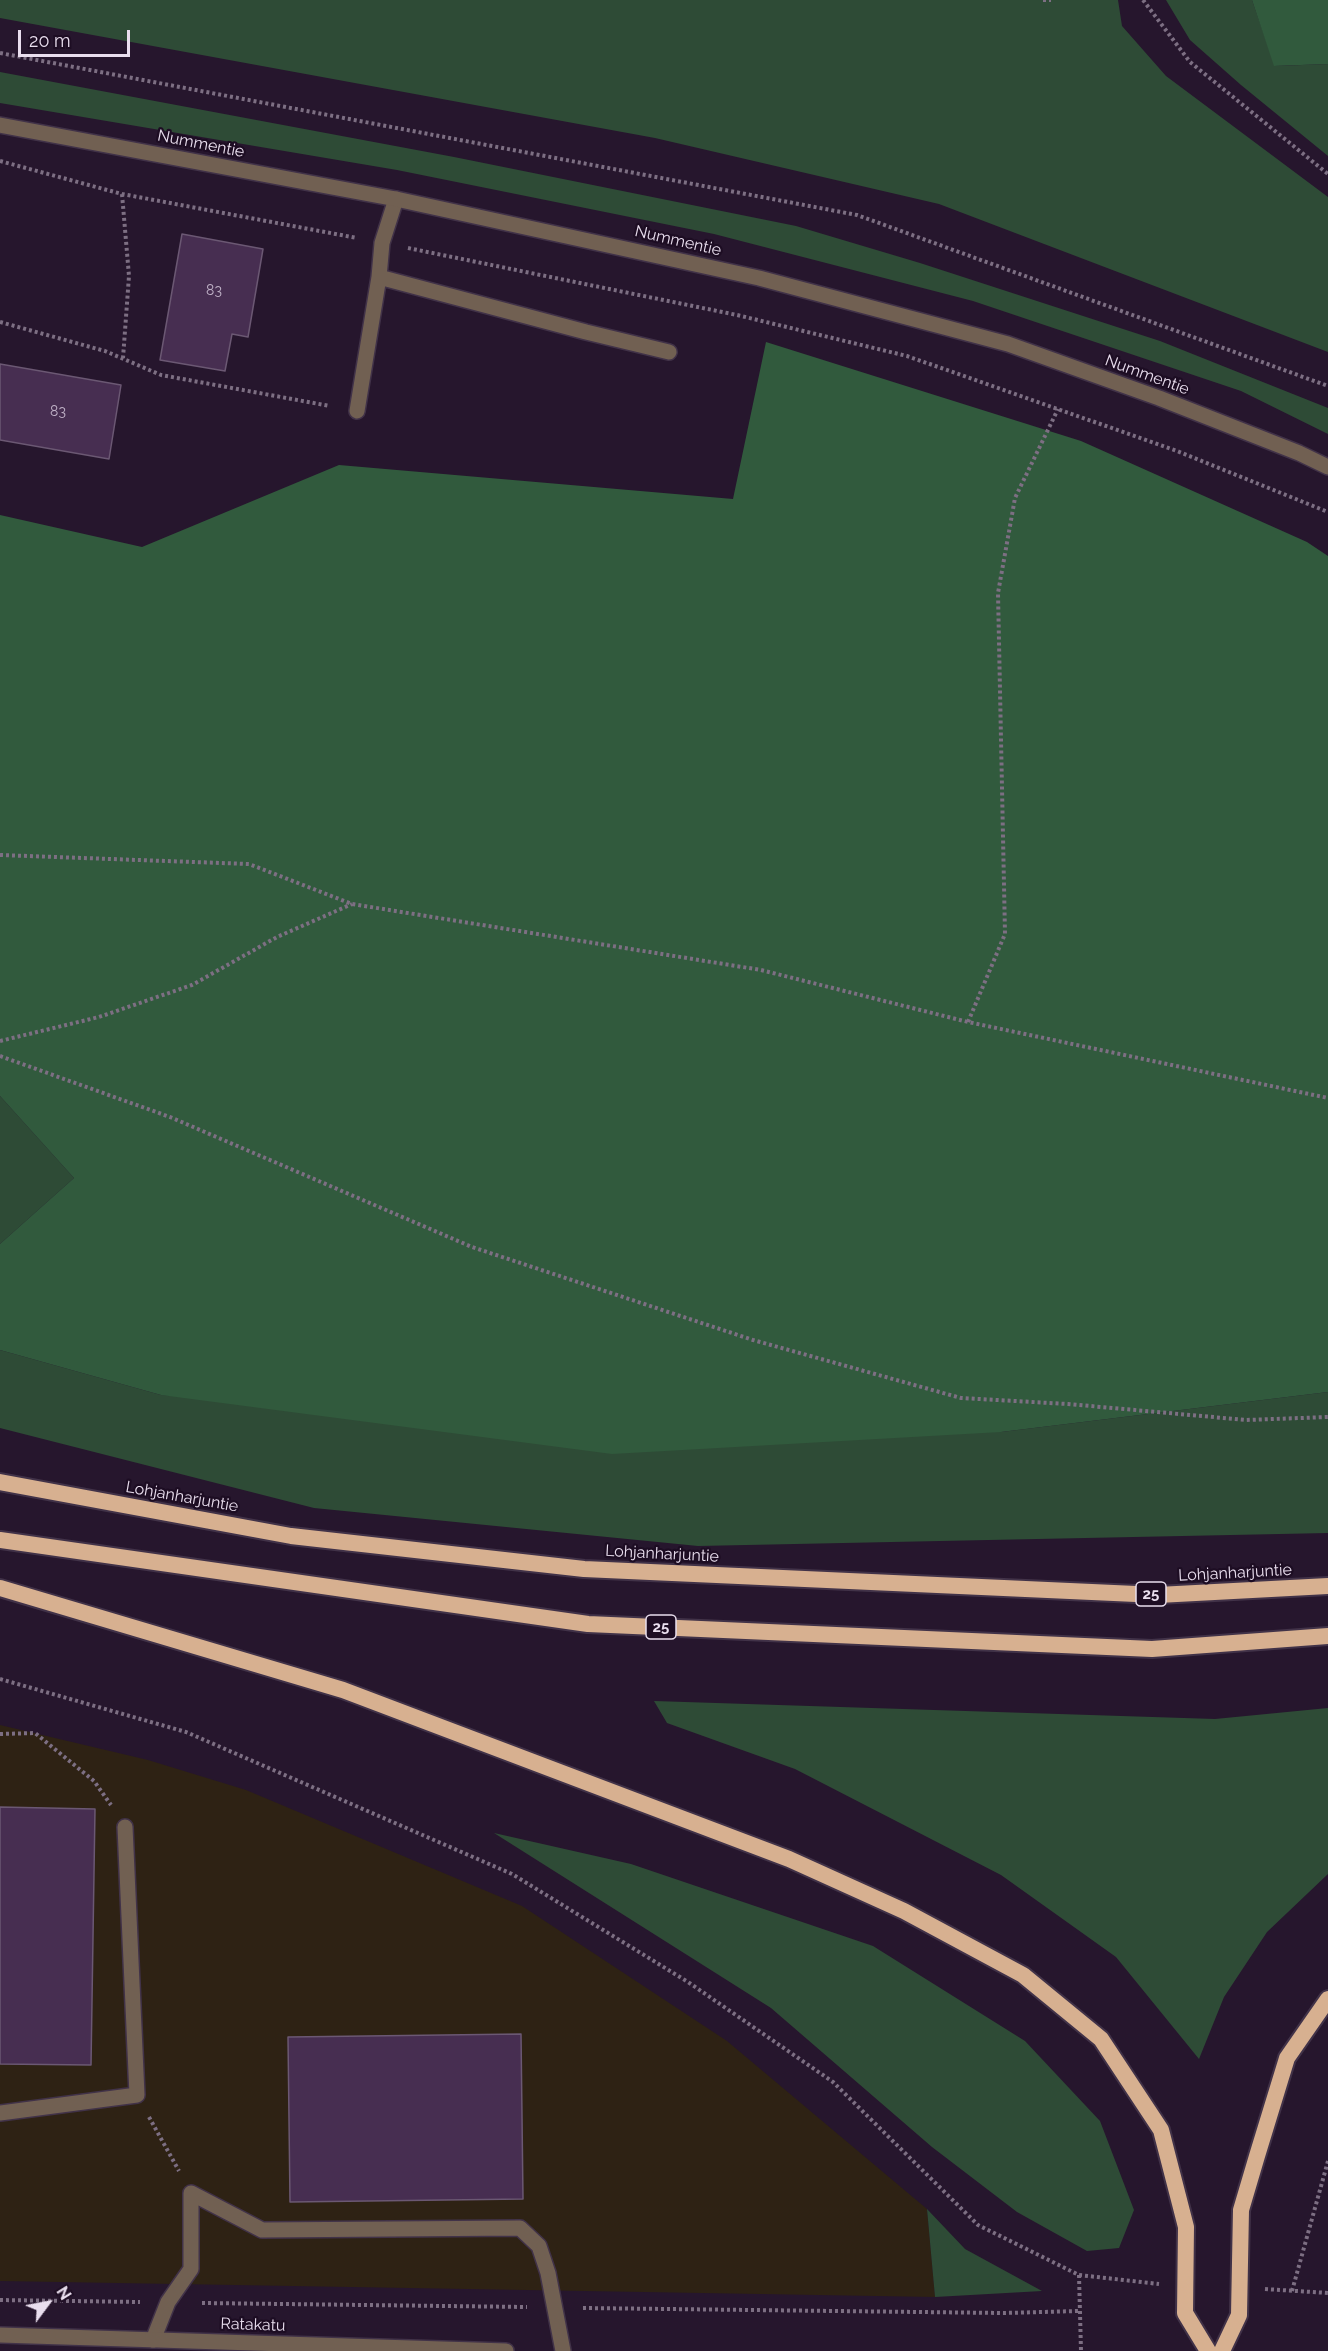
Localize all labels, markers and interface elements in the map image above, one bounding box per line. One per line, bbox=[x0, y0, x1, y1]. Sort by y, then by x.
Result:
scale bar bbox=[21, 18, 134, 56]
text: 20 m bbox=[29, 30, 71, 51]
street label: Nummentie bbox=[156, 126, 246, 162]
street label: Nummentie bbox=[633, 222, 723, 260]
house number: 83 bbox=[206, 283, 222, 299]
street label: Nummentie bbox=[1102, 351, 1192, 399]
house number: 83 bbox=[50, 404, 66, 420]
street label: Lohjanharjuntie bbox=[124, 1478, 240, 1516]
street label: Lohjanharjuntie bbox=[605, 1541, 719, 1567]
street label: Lohjanharjuntie bbox=[1178, 1560, 1292, 1586]
road number: 25 bbox=[1136, 1582, 1166, 1606]
road number: 25 bbox=[646, 1615, 676, 1639]
north arrow bbox=[18, 2273, 78, 2333]
text: N bbox=[52, 2283, 75, 2303]
street label: Ratakatu bbox=[220, 2314, 286, 2336]

